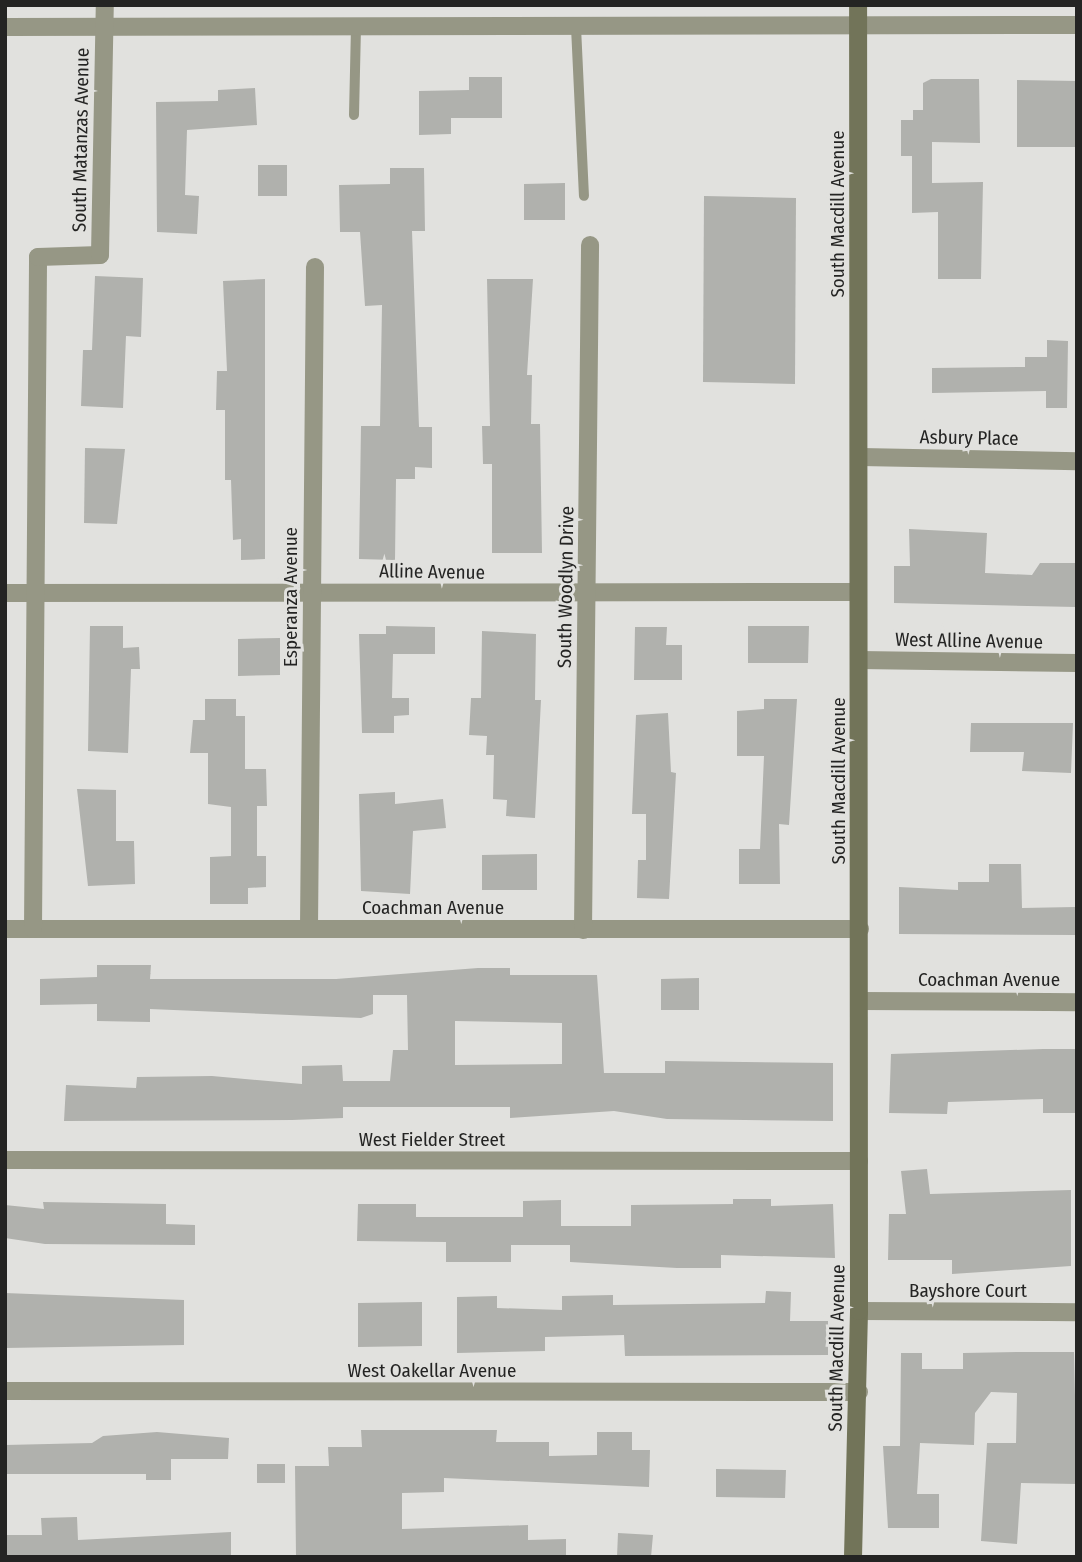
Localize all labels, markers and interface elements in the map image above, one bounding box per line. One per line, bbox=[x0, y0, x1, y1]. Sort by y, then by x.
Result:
street label: South Matanzas Avenue bbox=[68, 48, 94, 232]
street label: South Macdill Avenue bbox=[827, 130, 849, 298]
street label: Asbury Place bbox=[919, 426, 1019, 450]
street label: South Woodlyn Drive bbox=[553, 506, 579, 668]
street label: Esperanza Avenue bbox=[280, 527, 302, 667]
street label: Alline Avenue bbox=[379, 560, 485, 584]
street label: West Alline Avenue bbox=[895, 628, 1043, 654]
street label: South Macdill Avenue bbox=[828, 697, 850, 865]
street label: Coachman Avenue bbox=[362, 897, 504, 919]
street label: Coachman Avenue bbox=[918, 969, 1060, 991]
street label: West Fielder Street bbox=[359, 1129, 505, 1151]
street label: South Macdill Avenue bbox=[824, 1264, 850, 1432]
street label: Bayshore Court bbox=[909, 1280, 1027, 1302]
street label: West Oakellar Avenue bbox=[348, 1360, 516, 1382]

